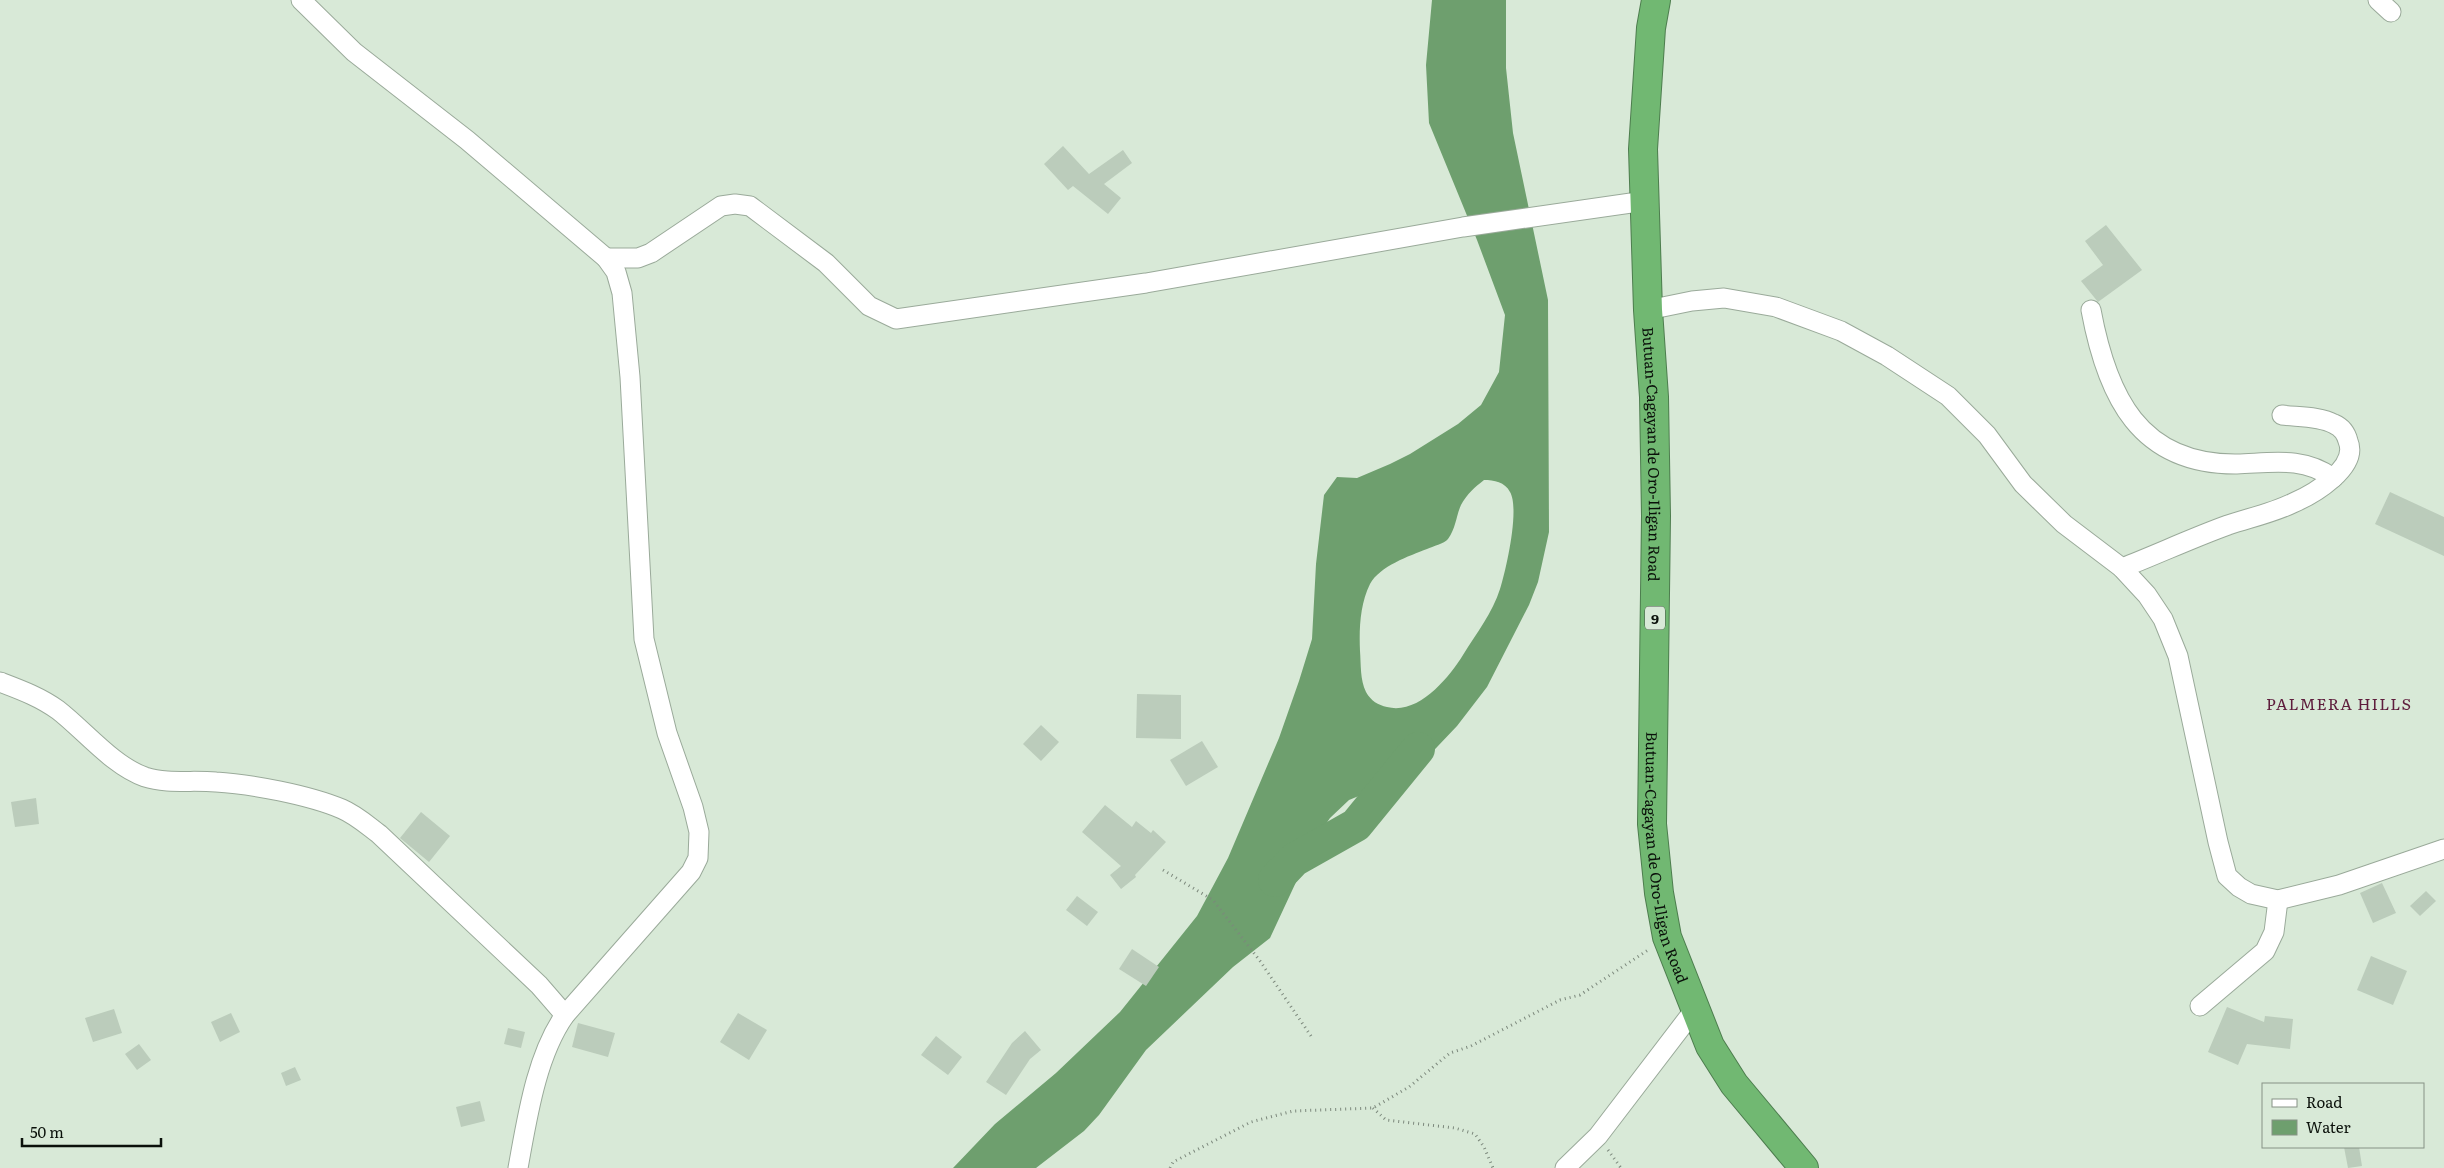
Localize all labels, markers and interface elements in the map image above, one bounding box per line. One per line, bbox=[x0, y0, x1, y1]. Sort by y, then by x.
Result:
street label: Butuan-Cagayan de Oro-Iligan Road bbox=[1638, 326, 1668, 582]
road number: 9 bbox=[1645, 606, 1665, 630]
district label: PALMERA HILLS bbox=[2266, 691, 2412, 715]
street label: Butuan-Cagayan de Oro-Iligan Road bbox=[1640, 731, 1695, 986]
legend bbox=[2262, 1083, 2424, 1148]
text: Road bbox=[2306, 1090, 2342, 1113]
text: Water bbox=[2306, 1115, 2351, 1138]
scale bar bbox=[22, 1116, 161, 1148]
text: 50 m bbox=[30, 1120, 64, 1143]

